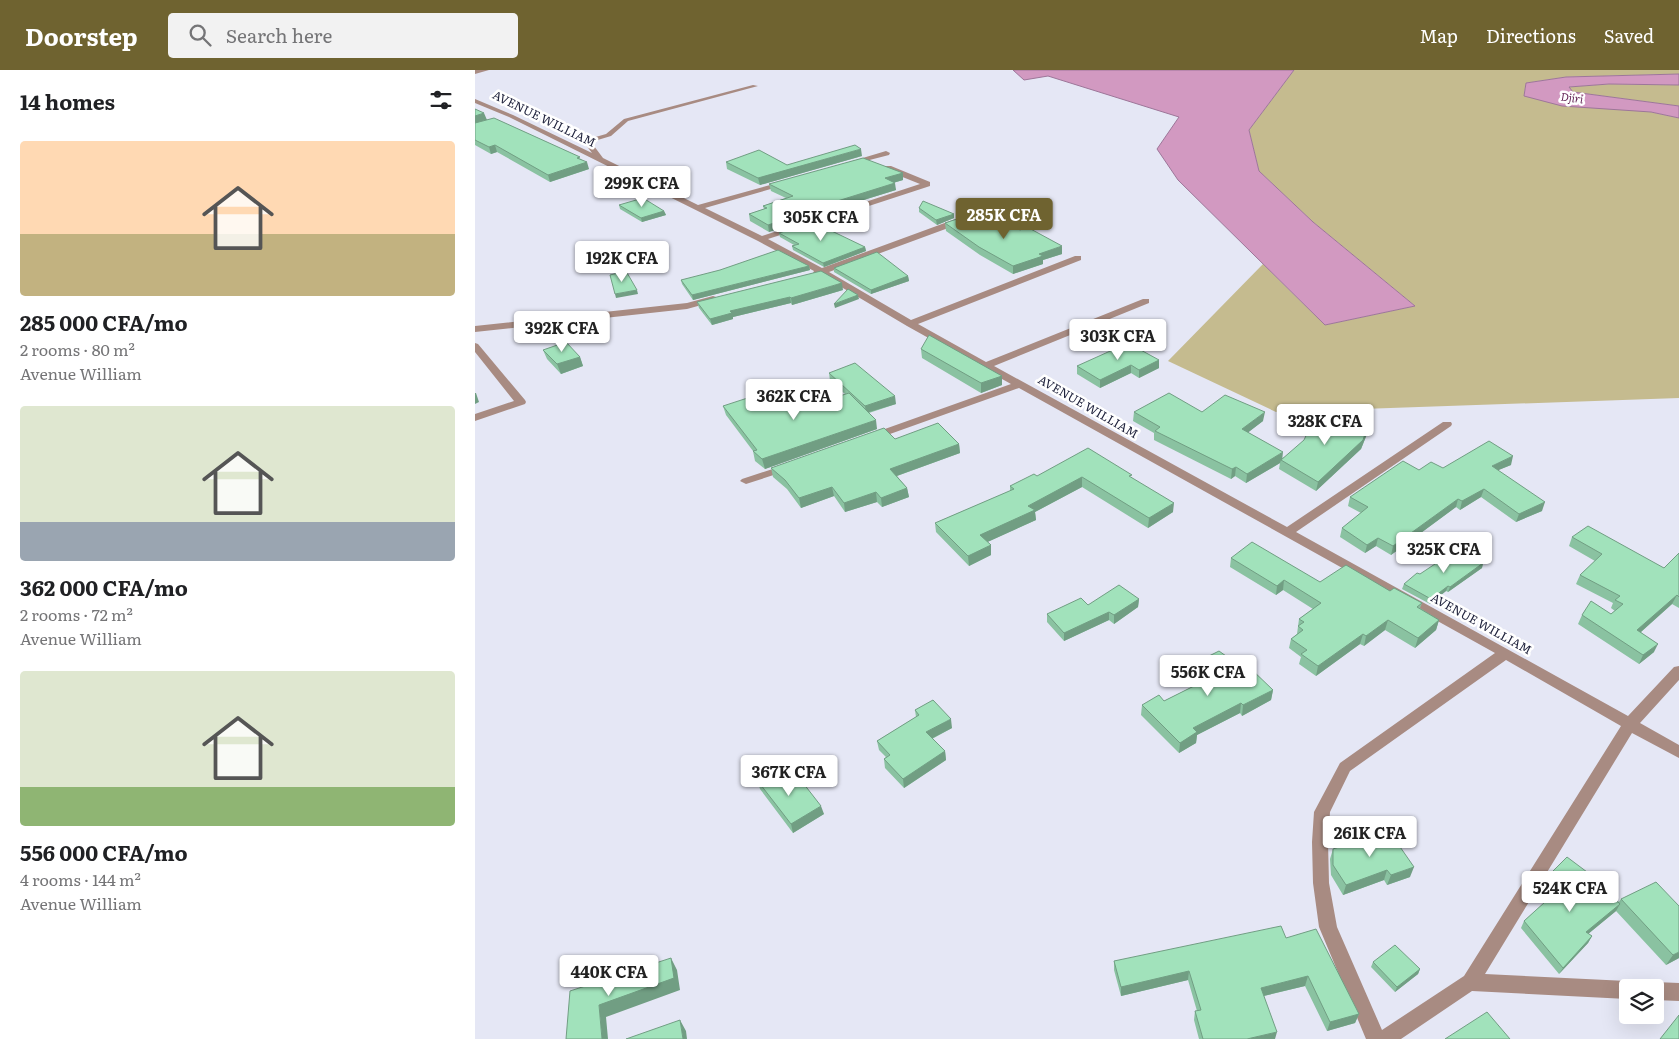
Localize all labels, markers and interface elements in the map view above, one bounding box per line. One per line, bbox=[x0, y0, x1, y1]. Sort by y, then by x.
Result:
search box bbox=[168, 13, 518, 58]
text: Doorstep bbox=[25, 18, 138, 53]
icon: search bbox=[186, 21, 214, 49]
text: Search here bbox=[226, 21, 332, 49]
text: Map bbox=[1420, 22, 1458, 49]
text: Directions bbox=[1486, 22, 1576, 49]
text: Saved bbox=[1604, 22, 1654, 49]
text: 14 homes bbox=[20, 85, 115, 116]
street label: AVENUE WILLIAM bbox=[490, 85, 599, 151]
icon: filters bbox=[427, 86, 455, 114]
water label: Djiri bbox=[1560, 88, 1585, 106]
pin: 299K CFA bbox=[590, 166, 694, 208]
text: 299K CFA bbox=[605, 170, 679, 194]
icon: home bbox=[193, 173, 283, 263]
pin: 285K CFA bbox=[952, 198, 1056, 240]
pin: 305K CFA bbox=[769, 200, 873, 242]
text: 285K CFA bbox=[967, 202, 1041, 226]
text: 305K CFA bbox=[783, 204, 859, 228]
pin: 192K CFA bbox=[570, 240, 674, 283]
text: 192K CFA bbox=[586, 245, 658, 269]
text: 285 000 CFA/mo bbox=[20, 306, 188, 337]
pin: 392K CFA bbox=[510, 310, 614, 353]
text: 392K CFA bbox=[525, 315, 599, 339]
pin: 303K CFA bbox=[1066, 318, 1170, 361]
text: 303K CFA bbox=[1080, 323, 1156, 347]
text: 2 rooms · 80 m² bbox=[20, 337, 135, 361]
text: Avenue William bbox=[20, 361, 142, 385]
street label: AVENUE WILLIAM bbox=[1035, 370, 1142, 442]
pin: 362K CFA bbox=[742, 378, 846, 421]
text: 362K CFA bbox=[757, 383, 831, 407]
pin: 328K CFA bbox=[1273, 404, 1377, 446]
text: 328K CFA bbox=[1288, 408, 1362, 432]
icon: home bbox=[193, 438, 283, 528]
pin: 325K CFA bbox=[1392, 532, 1496, 574]
text: 325K CFA bbox=[1407, 536, 1481, 560]
text: 362 000 CFA/mo bbox=[20, 571, 188, 602]
street label: AVENUE WILLIAM bbox=[1428, 588, 1535, 658]
text: 2 rooms · 72 m² bbox=[20, 602, 133, 626]
text: Avenue William bbox=[20, 626, 142, 650]
pin: 556K CFA bbox=[1156, 654, 1260, 697]
text: 556K CFA bbox=[1171, 659, 1245, 683]
icon: home bbox=[193, 703, 283, 793]
pin: 367K CFA bbox=[737, 754, 841, 797]
text: 367K CFA bbox=[752, 759, 826, 783]
pin: 261K CFA bbox=[1318, 816, 1422, 858]
text: 261K CFA bbox=[1334, 820, 1406, 844]
text: 556 000 CFA/mo bbox=[20, 836, 188, 867]
text: 4 rooms · 144 m² bbox=[20, 867, 141, 891]
pin: 524K CFA bbox=[1518, 870, 1622, 913]
text: 524K CFA bbox=[1533, 875, 1607, 899]
text: Avenue William bbox=[20, 891, 142, 915]
pin: 440K CFA bbox=[557, 954, 661, 997]
text: 440K CFA bbox=[570, 959, 648, 983]
map controls bbox=[1619, 979, 1664, 1024]
button: layers bbox=[1619, 979, 1664, 1024]

